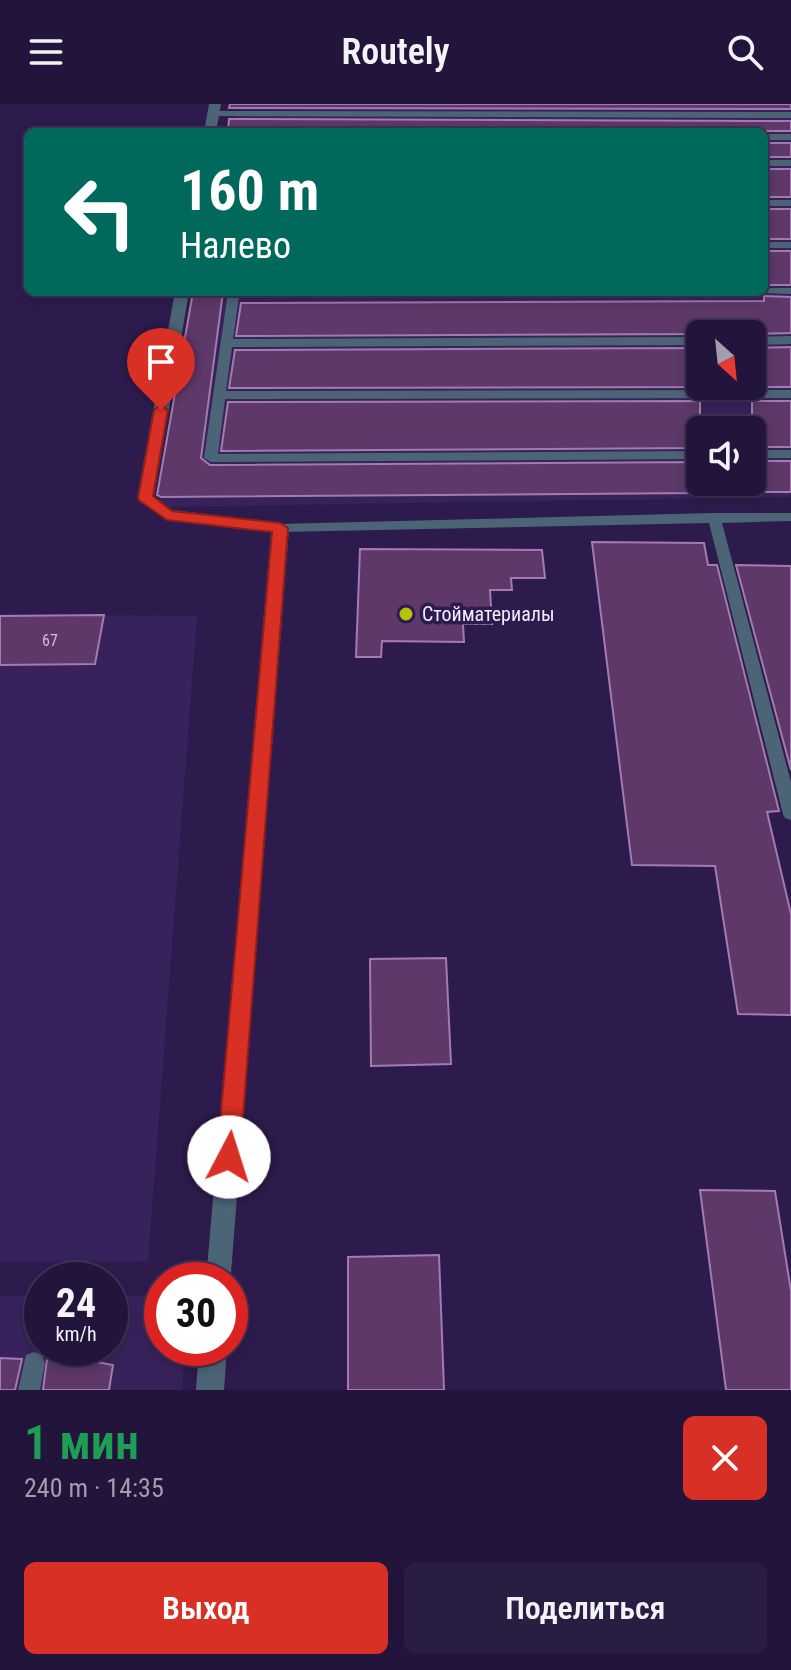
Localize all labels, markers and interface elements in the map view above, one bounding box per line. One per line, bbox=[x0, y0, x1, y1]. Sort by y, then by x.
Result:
icon: menu bbox=[24, 30, 68, 74]
icon: search bbox=[723, 30, 767, 74]
text: Routely bbox=[341, 31, 450, 73]
text: 160 m bbox=[180, 158, 319, 224]
icon: left bbox=[48, 160, 152, 264]
text: Налево bbox=[180, 225, 291, 267]
north arrow bbox=[686, 320, 766, 400]
map controls bbox=[686, 320, 766, 496]
pin bbox=[127, 328, 195, 410]
icon: arrive bbox=[139, 340, 183, 384]
button: sound bbox=[686, 416, 766, 496]
place label: Стойматериалы bbox=[422, 602, 555, 626]
marker: Стойматериалы bbox=[397, 605, 415, 623]
house number: 67 bbox=[42, 631, 58, 650]
position arrow bbox=[187, 1115, 271, 1199]
speed limit sign: 30 bbox=[144, 1262, 248, 1366]
text: 24 bbox=[56, 1280, 96, 1327]
text: km/h bbox=[55, 1322, 97, 1346]
text: 1 мин bbox=[24, 1414, 139, 1471]
button: close bbox=[683, 1416, 767, 1500]
text: 240 m · 14:35 bbox=[24, 1473, 164, 1503]
button: Выход bbox=[24, 1562, 388, 1654]
button: Поделиться bbox=[404, 1562, 767, 1654]

